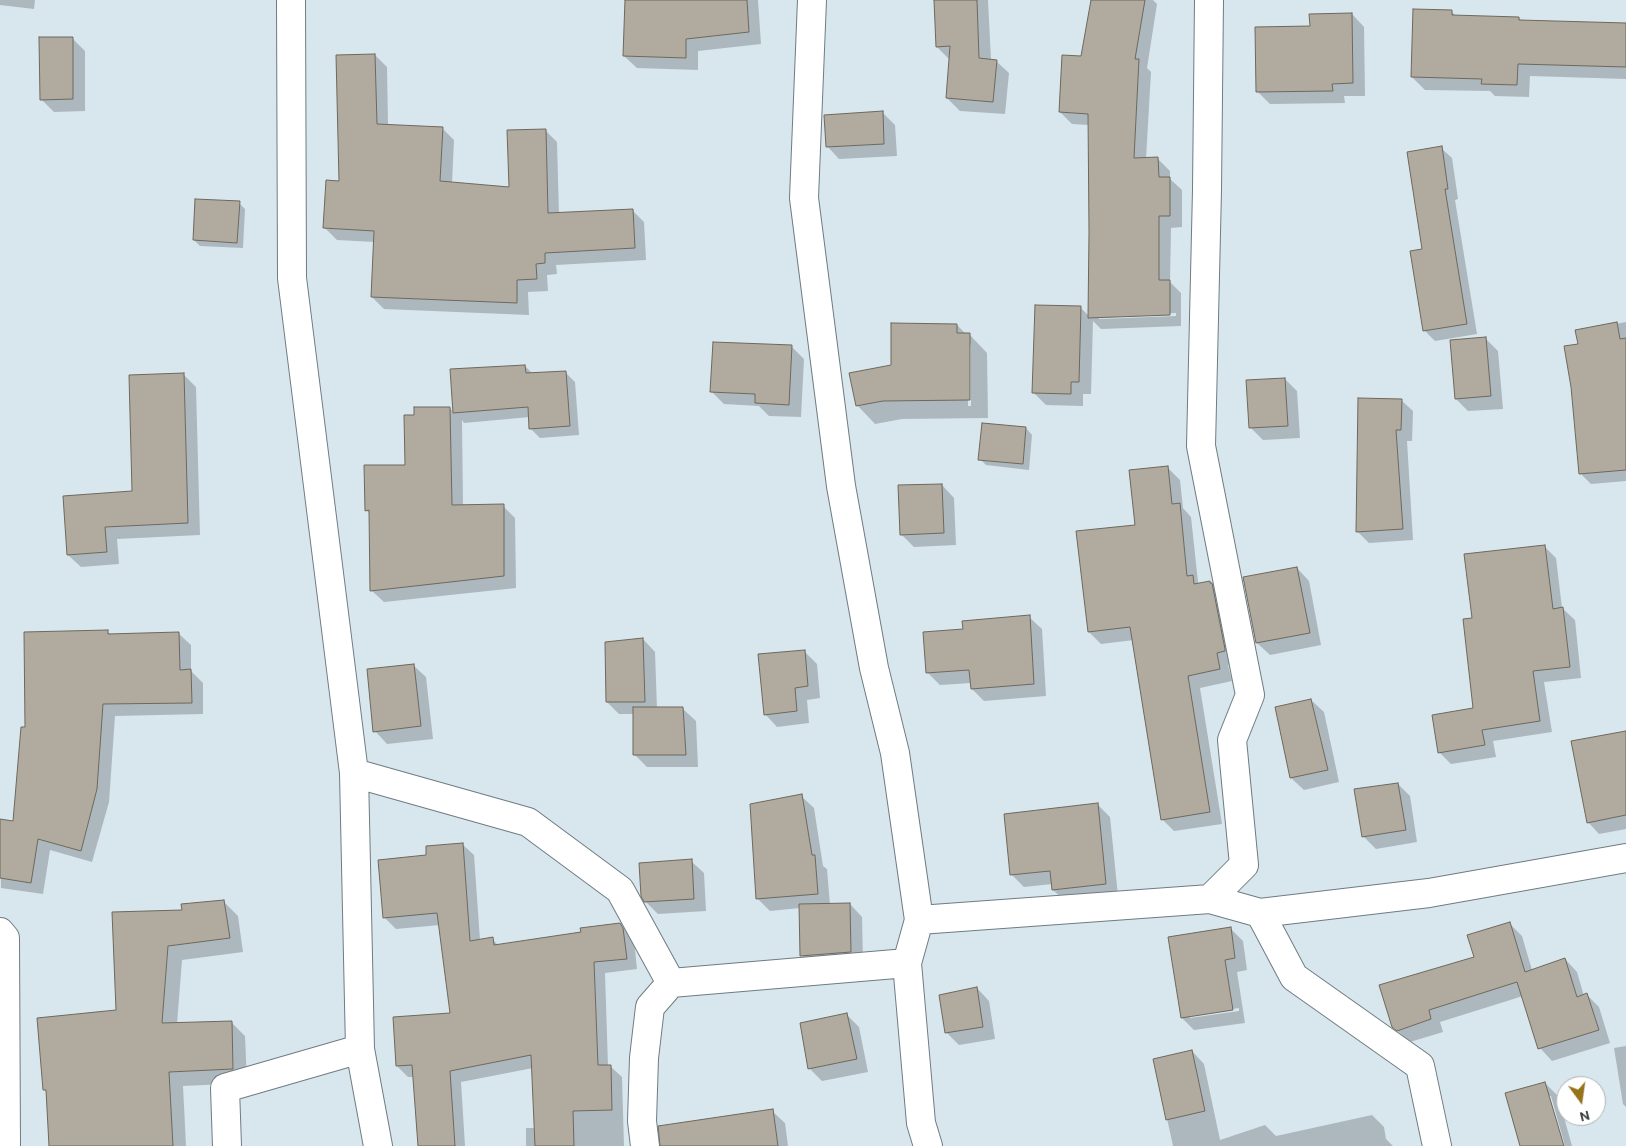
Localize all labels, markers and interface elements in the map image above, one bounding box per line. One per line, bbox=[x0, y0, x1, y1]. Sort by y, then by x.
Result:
north arrow bbox=[1556, 1076, 1606, 1126]
text: N bbox=[1578, 1106, 1591, 1125]

